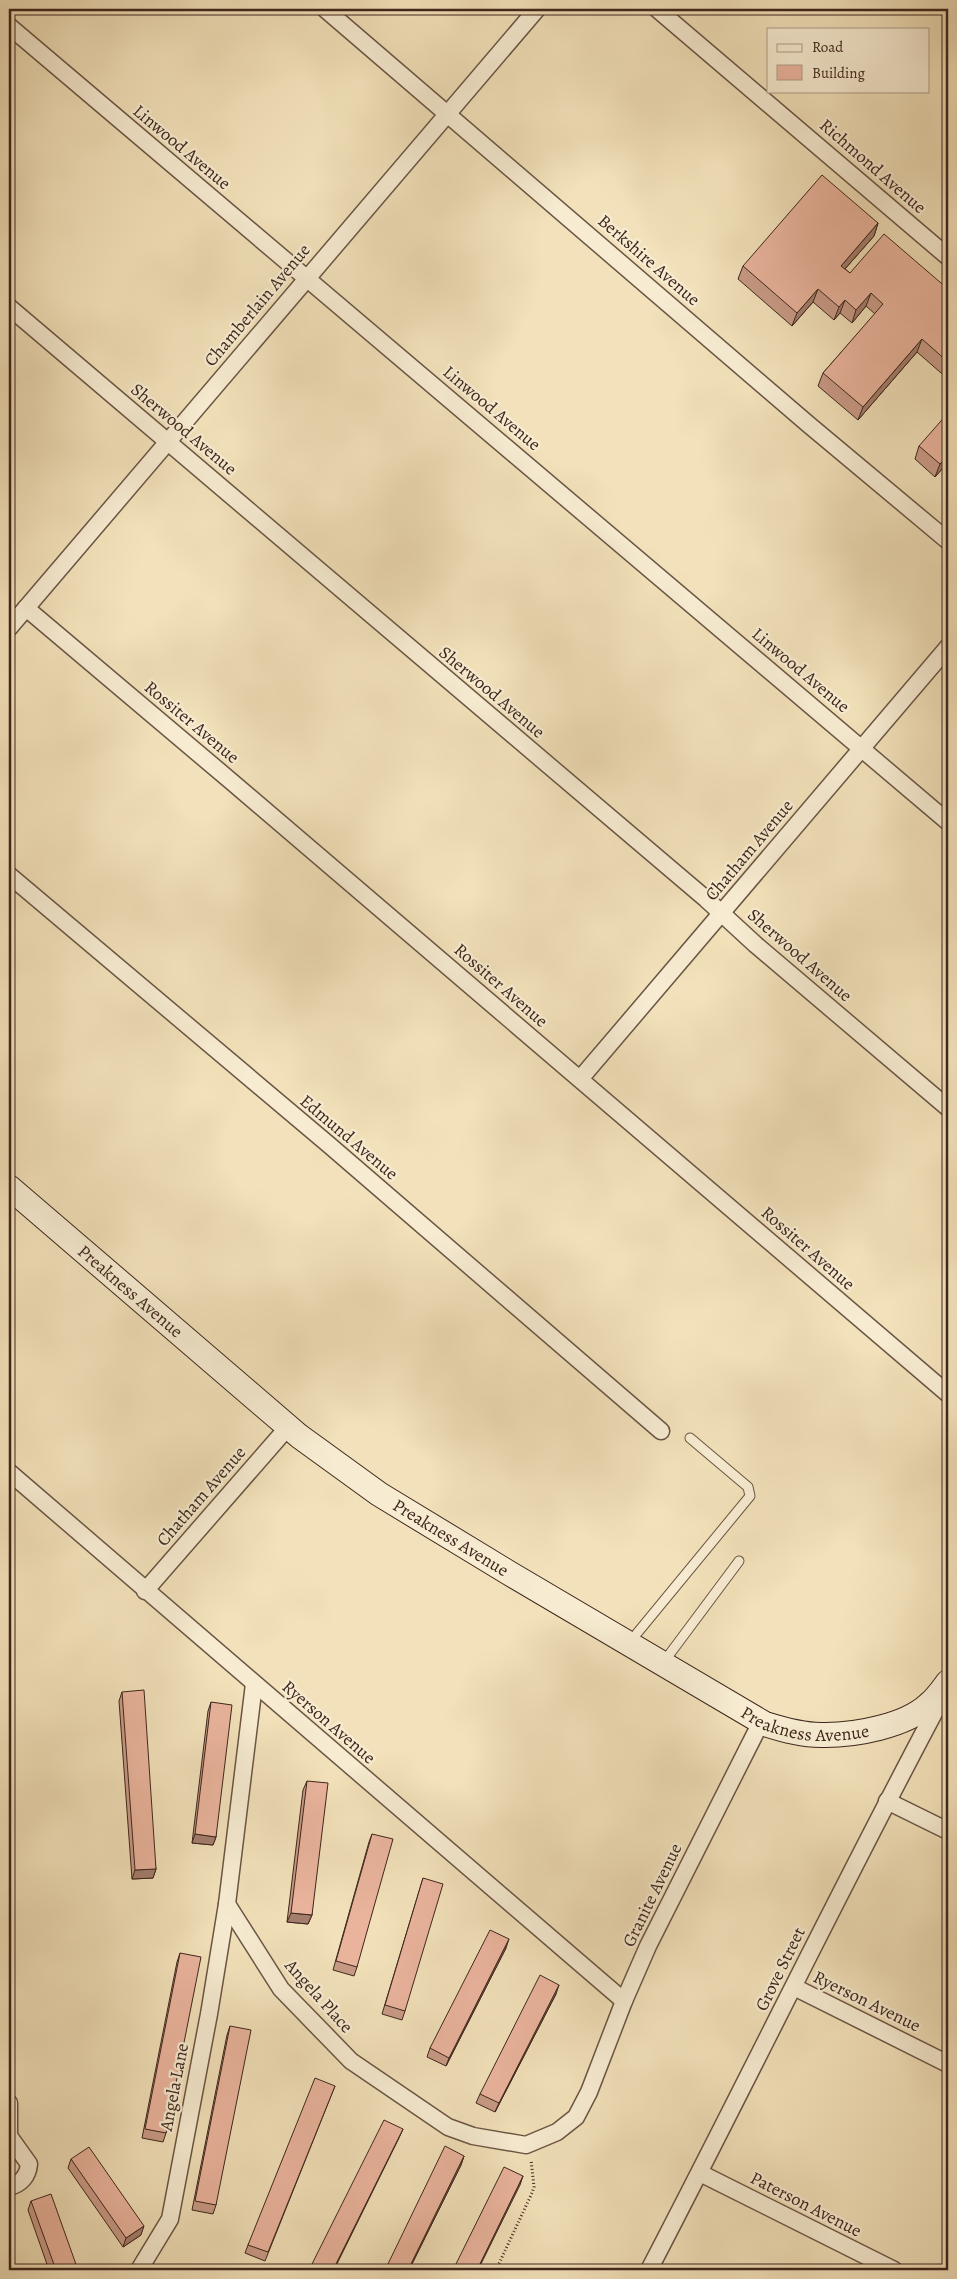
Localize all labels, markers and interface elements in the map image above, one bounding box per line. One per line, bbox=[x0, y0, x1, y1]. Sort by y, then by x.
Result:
legend bbox=[767, 28, 930, 92]
text: Road bbox=[812, 37, 844, 57]
text: Building bbox=[812, 63, 865, 83]
street label: Linwood Avenue bbox=[128, 99, 236, 195]
street label: Richmond Avenue bbox=[815, 113, 931, 219]
street label: Berkshire Avenue bbox=[593, 209, 705, 311]
street label: Chamberlain Avenue bbox=[199, 239, 315, 371]
street label: Linwood Avenue bbox=[438, 360, 546, 456]
street label: Sherwood Avenue bbox=[126, 378, 242, 480]
street label: Linwood Avenue bbox=[747, 622, 855, 718]
street label: Sherwood Avenue bbox=[434, 641, 550, 743]
street label: Rossiter Avenue bbox=[139, 675, 245, 769]
street label: Chatham Avenue bbox=[700, 794, 798, 906]
street label: Sherwood Avenue bbox=[743, 903, 857, 1007]
street label: Rossiter Avenue bbox=[449, 938, 553, 1032]
street label: Edmund Avenue bbox=[295, 1089, 403, 1185]
street label: Rossiter Avenue bbox=[756, 1201, 860, 1295]
street label: Preakness Avenue bbox=[73, 1239, 188, 1343]
street label: Chatham Avenue bbox=[151, 1441, 251, 1551]
street label: Preakness Avenue bbox=[388, 1493, 513, 1582]
street label: Ryerson Avenue bbox=[277, 1675, 381, 1769]
street label: Preakness Avenue bbox=[736, 1700, 871, 1747]
street label: Granite Avenue bbox=[616, 1839, 688, 1951]
street label: Grove Street bbox=[749, 1923, 811, 2015]
street label: Angela Place bbox=[279, 1953, 359, 2038]
street label: Ryerson Avenue bbox=[809, 1965, 925, 2037]
street label: Angela Lane bbox=[154, 2041, 194, 2134]
street label: Paterson Avenue bbox=[746, 2166, 866, 2242]

